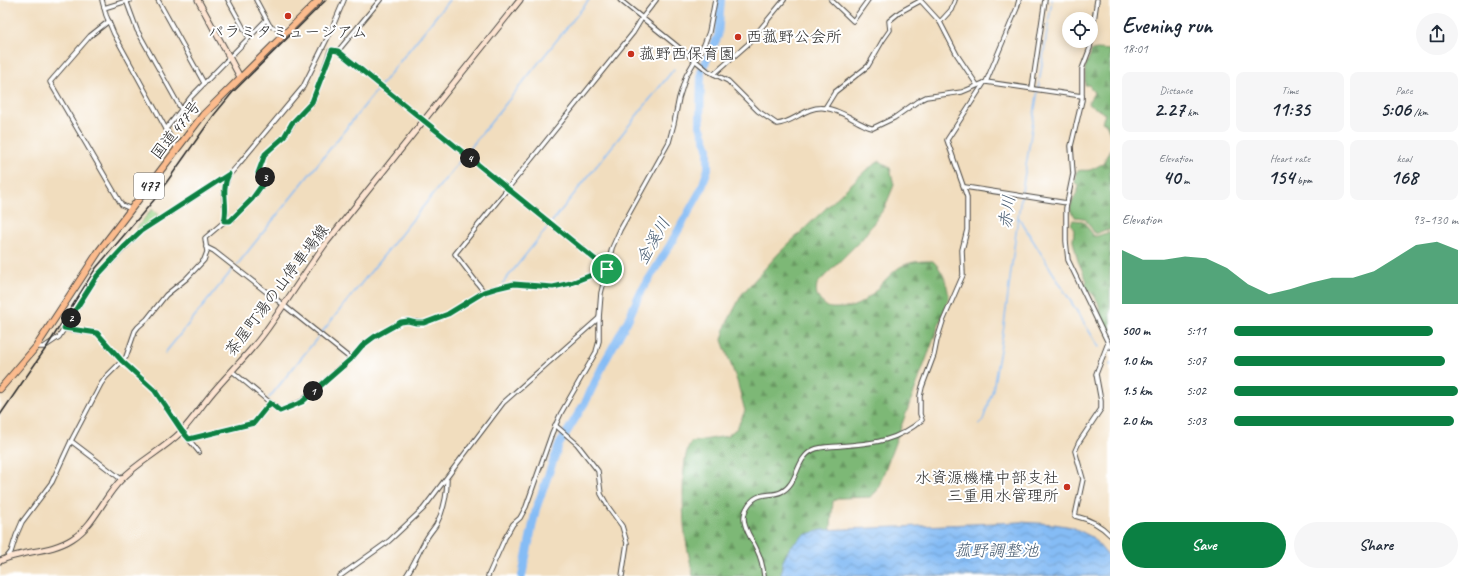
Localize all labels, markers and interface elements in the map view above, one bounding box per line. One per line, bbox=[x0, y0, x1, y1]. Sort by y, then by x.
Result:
marker: パラミタミュージアム bbox=[283, 11, 293, 21]
map controls bbox=[1062, 12, 1098, 48]
button: locate bbox=[1062, 12, 1098, 48]
text: Evening run bbox=[1122, 12, 1212, 40]
button: share bbox=[1416, 13, 1458, 55]
place label: パラミタミュージアム bbox=[208, 22, 368, 42]
place label: 西菰野公会所 bbox=[746, 27, 842, 47]
marker: 西菰野公会所 bbox=[733, 32, 743, 42]
text: 18:01 bbox=[1122, 41, 1148, 57]
place label: 菰野西保育園 bbox=[639, 44, 735, 64]
marker: 菰野西保育園 bbox=[626, 49, 636, 59]
text: Distance bbox=[1160, 83, 1192, 97]
text: Time bbox=[1282, 83, 1298, 97]
text: Pace bbox=[1396, 83, 1412, 97]
street label: 国道477号 bbox=[147, 96, 205, 164]
text: 2.27 bbox=[1154, 97, 1185, 122]
text: 11:35 bbox=[1270, 97, 1310, 122]
text: 5:06 bbox=[1380, 97, 1411, 122]
text: km bbox=[1185, 105, 1198, 119]
text: /km bbox=[1411, 105, 1428, 119]
pin: 4 bbox=[460, 148, 480, 168]
text: 4 bbox=[468, 151, 472, 165]
text: Elevation bbox=[1159, 151, 1193, 165]
text: Heart rate bbox=[1270, 151, 1310, 165]
text: kcal bbox=[1397, 151, 1411, 165]
text: 40 bbox=[1163, 165, 1181, 190]
text: 154 bbox=[1268, 165, 1294, 190]
text: 168 bbox=[1390, 165, 1418, 190]
pin: 3 bbox=[255, 167, 275, 187]
text: 3 bbox=[263, 170, 267, 184]
road number: 477 bbox=[134, 173, 164, 199]
text: m bbox=[1181, 173, 1189, 187]
text: bpm bbox=[1294, 173, 1312, 187]
water label: 赤川 bbox=[994, 194, 1020, 230]
text: Elevation bbox=[1122, 212, 1162, 228]
text: 93–130 m bbox=[1413, 212, 1458, 228]
water label: 金溪川 bbox=[631, 214, 675, 268]
street label: 茶屋町湯の山停車場線 bbox=[221, 220, 333, 360]
pin bbox=[590, 252, 624, 286]
icon: arrive bbox=[596, 258, 618, 280]
pin: 2 bbox=[61, 308, 81, 328]
text: 2 bbox=[69, 311, 73, 325]
text: 500 m bbox=[1122, 323, 1150, 339]
text: 5:11 bbox=[1186, 323, 1206, 339]
text: 1.0 km bbox=[1122, 353, 1152, 369]
text: 5:07 bbox=[1186, 353, 1206, 369]
pin: 1 bbox=[303, 381, 323, 401]
text: 1.5 km bbox=[1122, 383, 1152, 399]
text: 5:02 bbox=[1186, 383, 1206, 399]
text: 1 bbox=[311, 384, 315, 398]
text: 2.0 km bbox=[1122, 413, 1152, 429]
text: 5:03 bbox=[1186, 413, 1206, 429]
place label: 水資源機構中部支社 三重用水管理所 bbox=[915, 468, 1059, 506]
marker: 水資源機構中部支社 三重用水管理所 bbox=[1062, 482, 1072, 492]
button: Save bbox=[1122, 522, 1286, 568]
button: Share bbox=[1294, 522, 1458, 568]
water label: 菰野調整池 bbox=[954, 540, 1039, 561]

